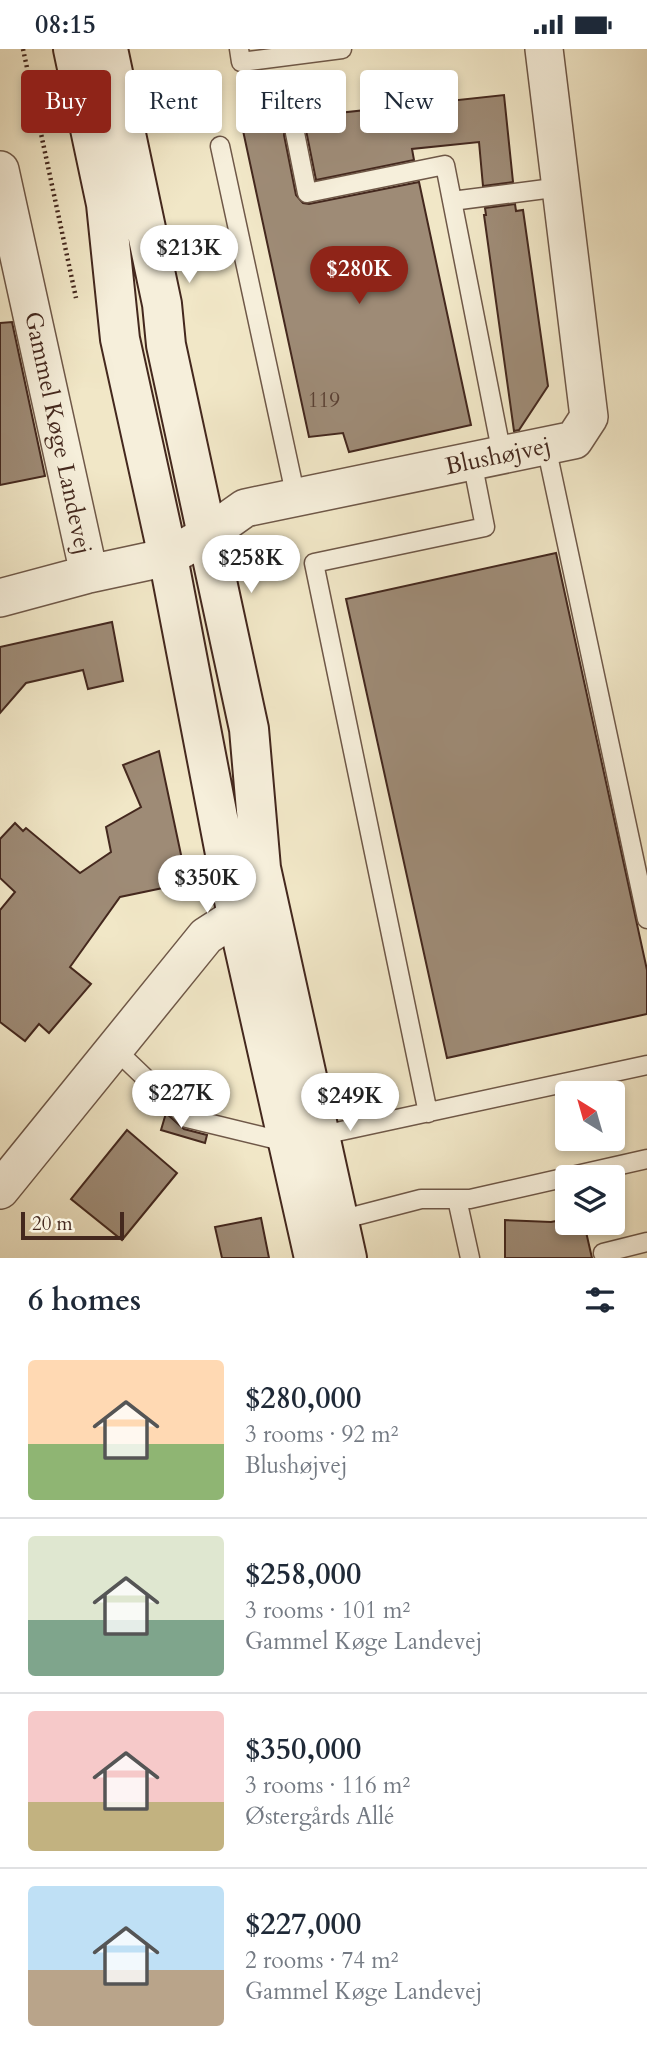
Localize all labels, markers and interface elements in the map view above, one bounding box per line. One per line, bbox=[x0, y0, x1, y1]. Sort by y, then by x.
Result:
text: 08:15 bbox=[35, 7, 96, 42]
chip: Buy bbox=[21, 70, 111, 133]
chip: Rent bbox=[125, 70, 222, 133]
chip: Filters bbox=[236, 70, 346, 133]
chip: New bbox=[360, 70, 458, 133]
pin: $213K bbox=[140, 225, 238, 285]
text: $213K bbox=[156, 232, 222, 263]
pin: $280K bbox=[310, 247, 408, 306]
text: $280K bbox=[326, 253, 392, 284]
street label: Gammel Køge Landevej bbox=[16, 308, 100, 558]
house number: 119 bbox=[308, 386, 340, 415]
street label: Blushøjvej bbox=[442, 429, 554, 483]
pin: $258K bbox=[202, 535, 300, 595]
text: $258K bbox=[218, 542, 284, 573]
pin: $350K bbox=[158, 855, 256, 915]
text: $350K bbox=[174, 862, 240, 893]
pin: $227K bbox=[132, 1070, 230, 1130]
pin: $249K bbox=[301, 1073, 399, 1133]
text: $227K bbox=[148, 1077, 214, 1108]
text: $249K bbox=[317, 1080, 383, 1111]
north arrow bbox=[555, 1081, 625, 1151]
map controls bbox=[555, 1081, 625, 1235]
button: layers bbox=[555, 1165, 625, 1235]
scale bar bbox=[21, 1209, 124, 1241]
text: 20 m bbox=[32, 1211, 73, 1237]
text: 6 homes bbox=[28, 1280, 141, 1321]
icon: filters bbox=[581, 1281, 619, 1319]
text: $280,000 bbox=[245, 1378, 361, 1419]
icon: home bbox=[84, 1388, 168, 1472]
text: 3 rooms · 92 m² bbox=[245, 1419, 398, 1450]
text: Blushøjvej bbox=[245, 1450, 347, 1481]
text: $258,000 bbox=[245, 1554, 361, 1595]
icon: home bbox=[84, 1564, 168, 1648]
text: 3 rooms · 101 m² bbox=[245, 1595, 410, 1626]
text: Gammel Køge Landevej bbox=[245, 1626, 482, 1657]
text: $350,000 bbox=[245, 1729, 361, 1770]
icon: home bbox=[84, 1739, 168, 1823]
text: 3 rooms · 116 m² bbox=[245, 1770, 410, 1801]
text: Østergårds Allé bbox=[245, 1801, 395, 1832]
text: $227,000 bbox=[245, 1904, 361, 1945]
icon: home bbox=[84, 1914, 168, 1998]
text: 2 rooms · 74 m² bbox=[245, 1945, 398, 1976]
text: Gammel Køge Landevej bbox=[245, 1976, 482, 2007]

